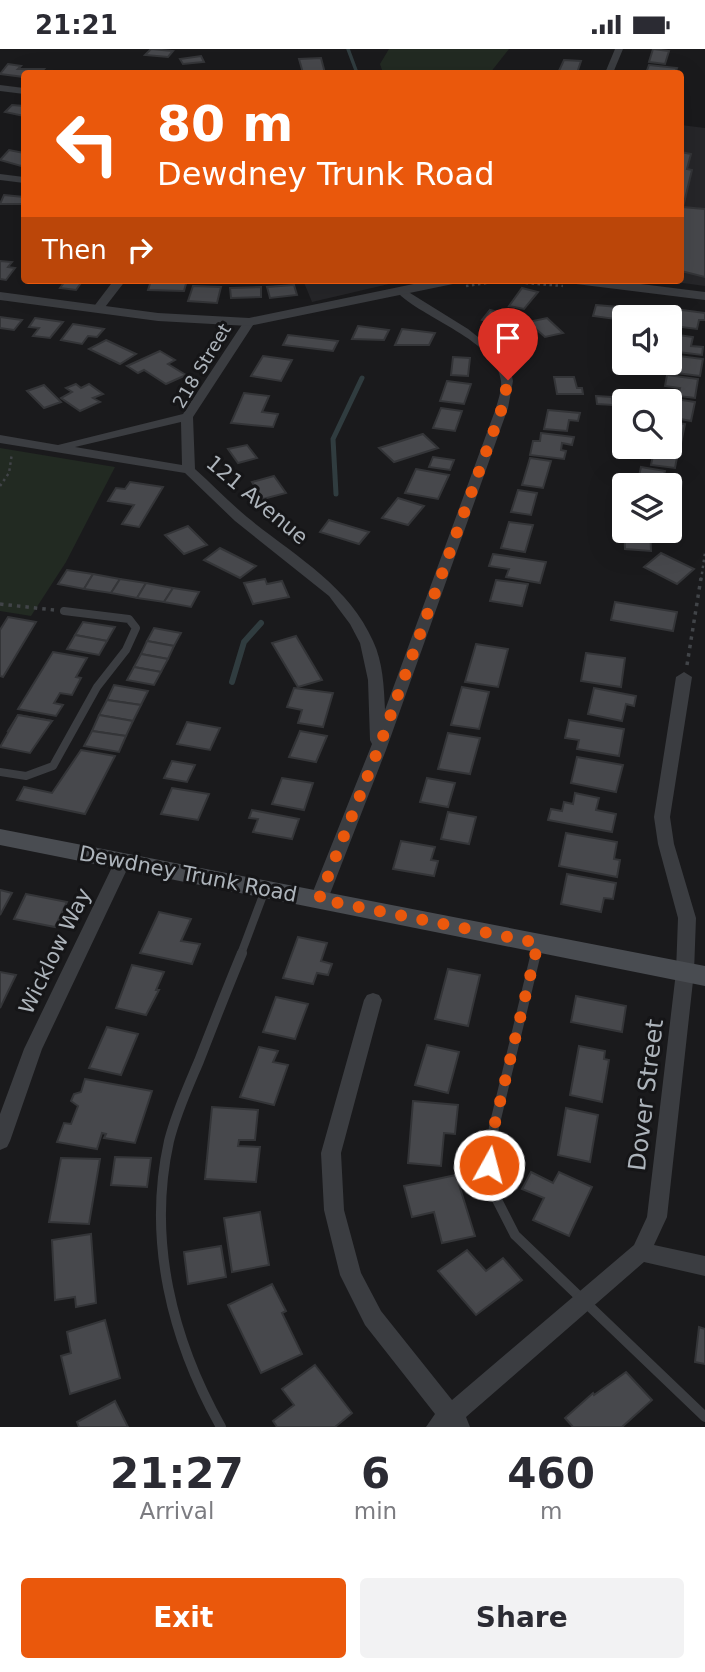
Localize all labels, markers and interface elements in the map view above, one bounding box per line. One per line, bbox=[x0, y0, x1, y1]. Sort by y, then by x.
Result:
text: 21:21 bbox=[35, 10, 118, 40]
text: 80 m bbox=[157, 96, 293, 153]
icon: left bbox=[42, 98, 133, 189]
text: Dewdney Trunk Road bbox=[157, 155, 494, 193]
icon: right bbox=[121, 231, 159, 269]
text: Then bbox=[42, 235, 107, 265]
map controls bbox=[612, 305, 682, 543]
button: sound bbox=[612, 305, 682, 375]
pin bbox=[478, 308, 538, 380]
icon: arrive bbox=[489, 319, 527, 357]
street label: 218 Street bbox=[168, 320, 235, 412]
button: search bbox=[612, 389, 682, 459]
street label: 121 Avenue bbox=[201, 451, 313, 549]
button: layers bbox=[612, 473, 682, 543]
street label: Dewdney Trunk Road bbox=[77, 841, 299, 907]
street label: Wicklow Way bbox=[14, 884, 96, 1018]
street label: Dover Street bbox=[623, 1018, 669, 1172]
position arrow bbox=[452, 1128, 526, 1202]
text: 21:27 bbox=[110, 1449, 244, 1498]
text: 6 bbox=[361, 1449, 390, 1498]
text: 460 bbox=[507, 1449, 595, 1498]
text: Arrival bbox=[140, 1498, 214, 1524]
text: min bbox=[354, 1498, 397, 1524]
text: m bbox=[540, 1498, 562, 1524]
button: Exit bbox=[21, 1578, 346, 1658]
button: Share bbox=[360, 1578, 684, 1658]

